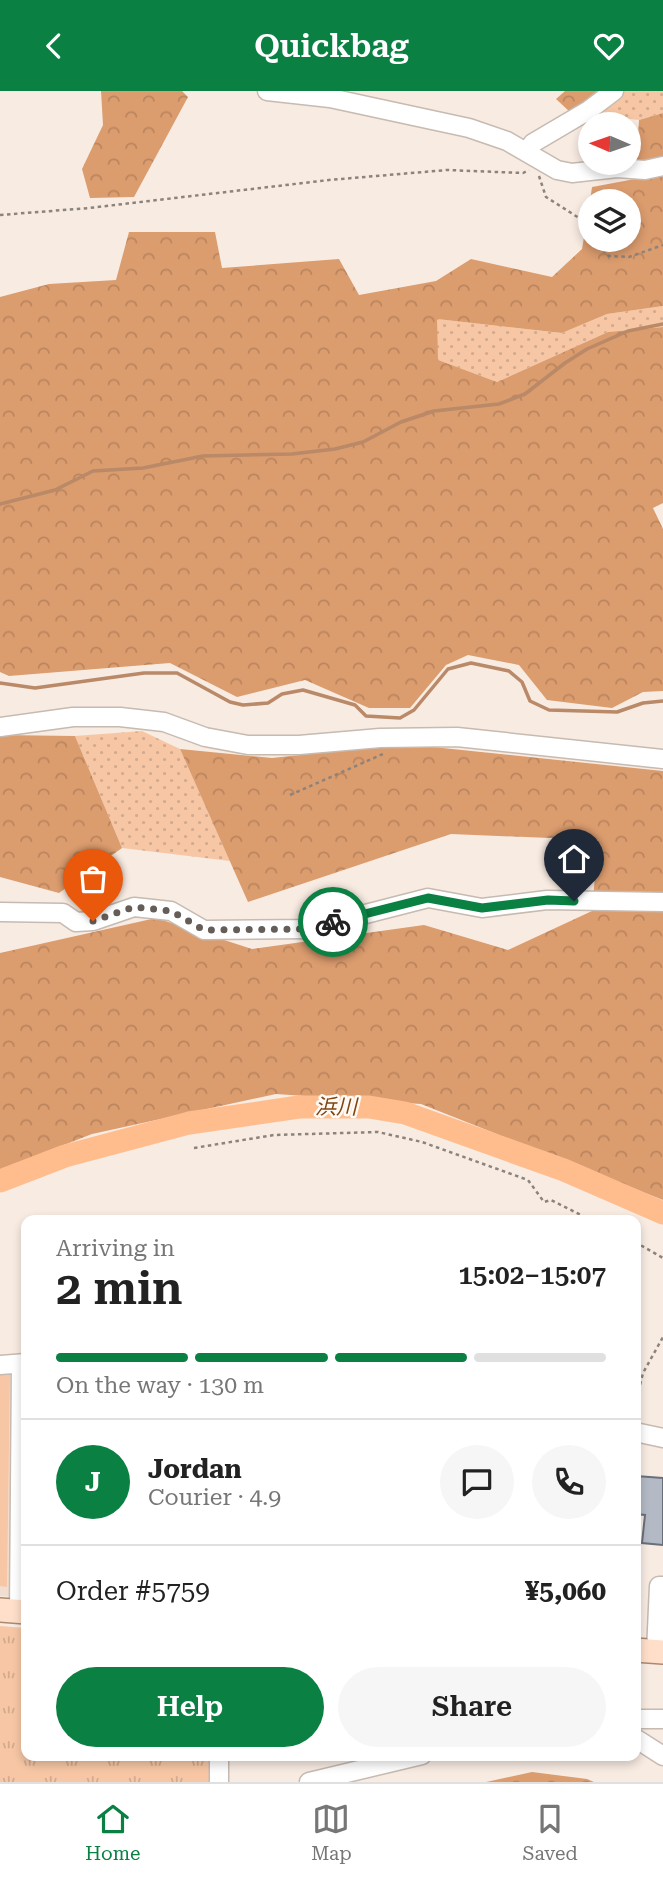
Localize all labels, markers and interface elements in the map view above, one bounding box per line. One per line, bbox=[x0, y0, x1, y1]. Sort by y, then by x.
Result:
icon: back bbox=[35, 27, 73, 65]
text: Quickbag bbox=[254, 27, 409, 65]
icon: heart bbox=[590, 27, 628, 65]
north arrow bbox=[578, 112, 640, 175]
map controls bbox=[578, 112, 641, 252]
button: layers bbox=[578, 189, 641, 252]
pin bbox=[544, 829, 604, 901]
icon: home bbox=[555, 840, 593, 878]
pin bbox=[63, 849, 123, 921]
icon: bag bbox=[74, 860, 112, 898]
courier bbox=[298, 887, 368, 957]
icon: bike bbox=[314, 903, 352, 941]
water label: 浜川 bbox=[315, 1095, 359, 1119]
text: Arriving in bbox=[56, 1235, 175, 1262]
text: 15:02–15:07 bbox=[458, 1260, 606, 1290]
text: 2 min bbox=[56, 1261, 183, 1315]
text: On the way · 130 m bbox=[56, 1372, 264, 1399]
button: chat bbox=[440, 1445, 514, 1519]
button: phone bbox=[532, 1445, 606, 1519]
text: Jordan bbox=[148, 1454, 242, 1484]
text: J bbox=[85, 1467, 101, 1497]
text: Courier · 4.9 bbox=[148, 1484, 281, 1511]
text: Order #5759 bbox=[56, 1576, 210, 1606]
text: ¥5,060 bbox=[525, 1576, 606, 1606]
button: Help bbox=[56, 1667, 324, 1747]
button: Share bbox=[338, 1667, 606, 1747]
tab: Home bbox=[85, 1800, 140, 1865]
tab: Map bbox=[311, 1800, 352, 1865]
tab: Saved bbox=[523, 1800, 578, 1865]

